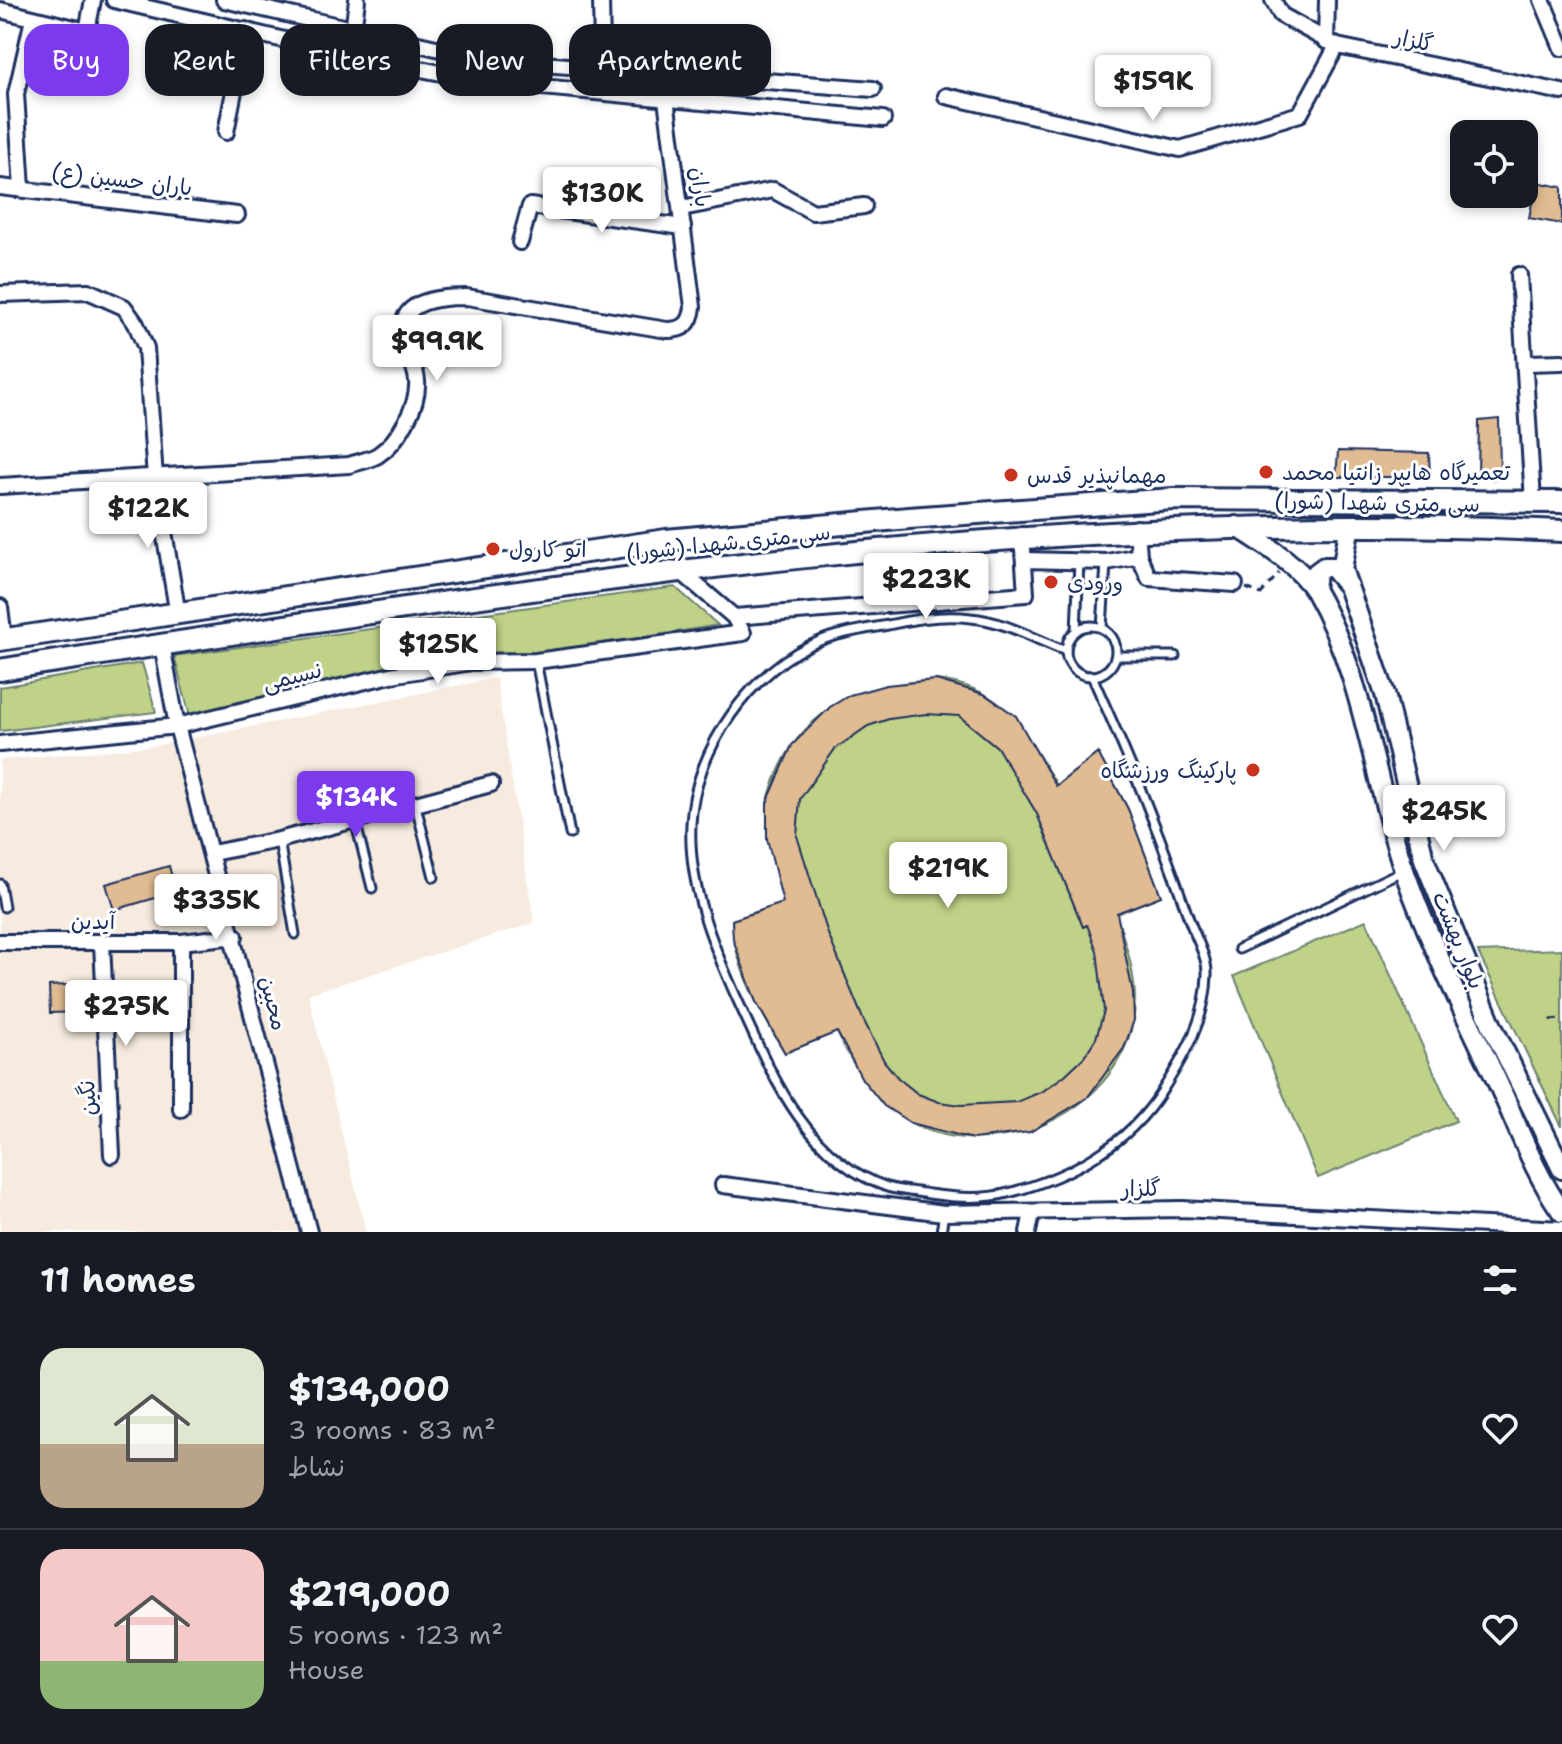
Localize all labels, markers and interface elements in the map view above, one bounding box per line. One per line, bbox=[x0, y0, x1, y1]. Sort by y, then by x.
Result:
street label: گلزار bbox=[1390, 22, 1436, 59]
chip: Buy bbox=[24, 24, 129, 96]
chip: Rent bbox=[145, 24, 264, 96]
chip: Filters bbox=[280, 24, 420, 96]
chip: New bbox=[436, 24, 553, 96]
chip: Apartment bbox=[569, 24, 771, 96]
pin: $159K bbox=[1097, 55, 1209, 123]
text: $159K bbox=[1113, 63, 1193, 98]
map controls bbox=[1450, 120, 1538, 208]
button: locate bbox=[1450, 120, 1538, 208]
street label: یاران حسین (ع) bbox=[50, 156, 194, 204]
street label: باران bbox=[683, 165, 718, 209]
pin: $130K bbox=[546, 167, 658, 235]
text: $130K bbox=[561, 175, 643, 210]
pin: $99.9K bbox=[372, 315, 502, 383]
text: $99.9K bbox=[391, 323, 483, 358]
place label: تعمیرگاه هایپر زانتیا محمد bbox=[1282, 458, 1511, 487]
place label: مهمانپذیر قدس bbox=[1027, 461, 1167, 490]
marker: تعمیرگاه هایپر زانتیا محمد bbox=[1257, 463, 1275, 481]
marker: مهمانپذیر قدس bbox=[1002, 466, 1020, 484]
pin: $122K bbox=[92, 482, 204, 550]
street label: سی متری شهدا (شورا) bbox=[1274, 486, 1480, 519]
text: $122K bbox=[107, 490, 189, 525]
street label: سی متری شهدا (شورا) bbox=[624, 517, 832, 568]
place label: اتو کارول bbox=[509, 535, 587, 564]
marker: اتو کارول bbox=[484, 540, 502, 558]
pin: $223K bbox=[870, 553, 982, 621]
text: $223K bbox=[882, 561, 970, 596]
place label: ورودی bbox=[1067, 568, 1123, 597]
marker: ورودی bbox=[1042, 573, 1060, 591]
pin: $125K bbox=[382, 618, 494, 686]
text: $125K bbox=[398, 626, 478, 661]
street label: نسیمی bbox=[259, 655, 325, 698]
place label: پارکینگ ورزشگاه bbox=[1100, 756, 1237, 785]
marker: پارکینگ ورزشگاه bbox=[1244, 761, 1262, 779]
pin: $134K bbox=[300, 771, 412, 839]
text: $134K bbox=[315, 779, 397, 814]
pin: $245K bbox=[1388, 785, 1500, 853]
text: $245K bbox=[1401, 793, 1487, 828]
pin: $219K bbox=[892, 842, 1004, 910]
text: $219K bbox=[907, 850, 989, 885]
pin: $335K bbox=[160, 874, 272, 942]
text: $335K bbox=[172, 882, 260, 917]
street label: بلوار بهشت bbox=[1426, 887, 1491, 993]
street label: آیدین bbox=[71, 907, 117, 936]
street label: محبین bbox=[253, 973, 294, 1033]
pin: $275K bbox=[70, 980, 182, 1048]
text: $275K bbox=[83, 988, 169, 1023]
street label: نگین bbox=[72, 1079, 103, 1117]
street label: گلزار bbox=[1119, 1174, 1161, 1203]
text: 11 homes bbox=[40, 1257, 196, 1303]
icon: filters bbox=[1478, 1258, 1522, 1302]
text: $134,000 bbox=[288, 1366, 450, 1412]
icon: home bbox=[104, 1380, 200, 1476]
icon: heart bbox=[1478, 1406, 1522, 1450]
text: 3 rooms · 83 m² bbox=[288, 1412, 496, 1447]
text: نشاط bbox=[288, 1449, 345, 1484]
text: $219,000 bbox=[288, 1571, 451, 1617]
icon: home bbox=[104, 1581, 200, 1677]
icon: heart bbox=[1478, 1607, 1522, 1651]
text: 5 rooms · 123 m² bbox=[288, 1617, 503, 1652]
text: House bbox=[288, 1652, 364, 1687]

